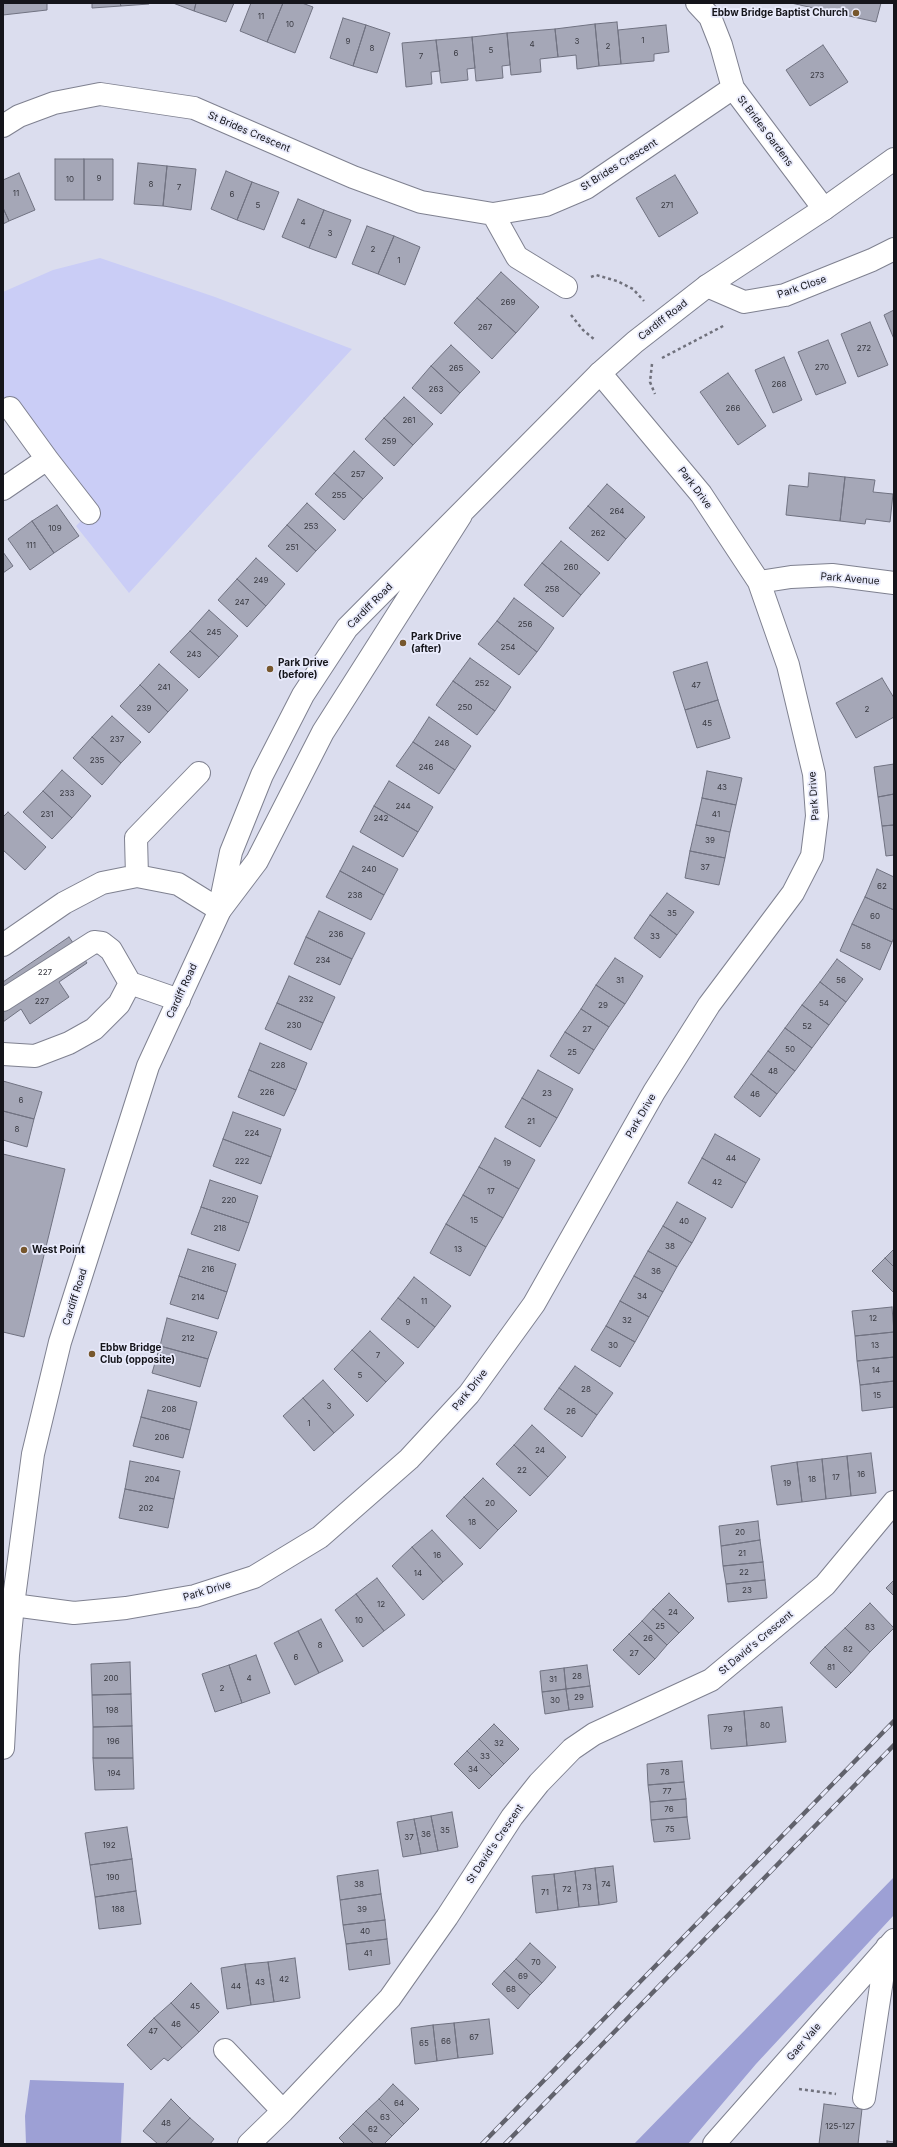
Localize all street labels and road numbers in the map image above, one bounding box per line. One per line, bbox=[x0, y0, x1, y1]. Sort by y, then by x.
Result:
street label: St Brides Gardens bbox=[735, 93, 795, 169]
street label: St Brides Crescent bbox=[206, 109, 292, 155]
street label: St Brides Crescent bbox=[578, 137, 660, 193]
street label: Park Close bbox=[776, 273, 828, 301]
street label: Cardiff Road bbox=[636, 297, 690, 343]
street label: Park Drive bbox=[675, 465, 715, 511]
street label: Park Avenue bbox=[820, 570, 880, 588]
street label: Cardiff Road bbox=[345, 581, 395, 631]
street label: Park Drive bbox=[806, 771, 822, 821]
street label: Cardiff Road bbox=[164, 962, 200, 1020]
street label: Park Drive bbox=[624, 1092, 658, 1140]
street label: Cardiff Road bbox=[60, 1267, 90, 1327]
street label: Park Drive bbox=[450, 1367, 490, 1413]
street label: Park Drive bbox=[182, 1578, 232, 1604]
street label: St David's Crescent bbox=[716, 1608, 796, 1678]
street label: St David's Crescent bbox=[464, 1802, 526, 1886]
street label: Gaer Vale bbox=[784, 2021, 824, 2063]

